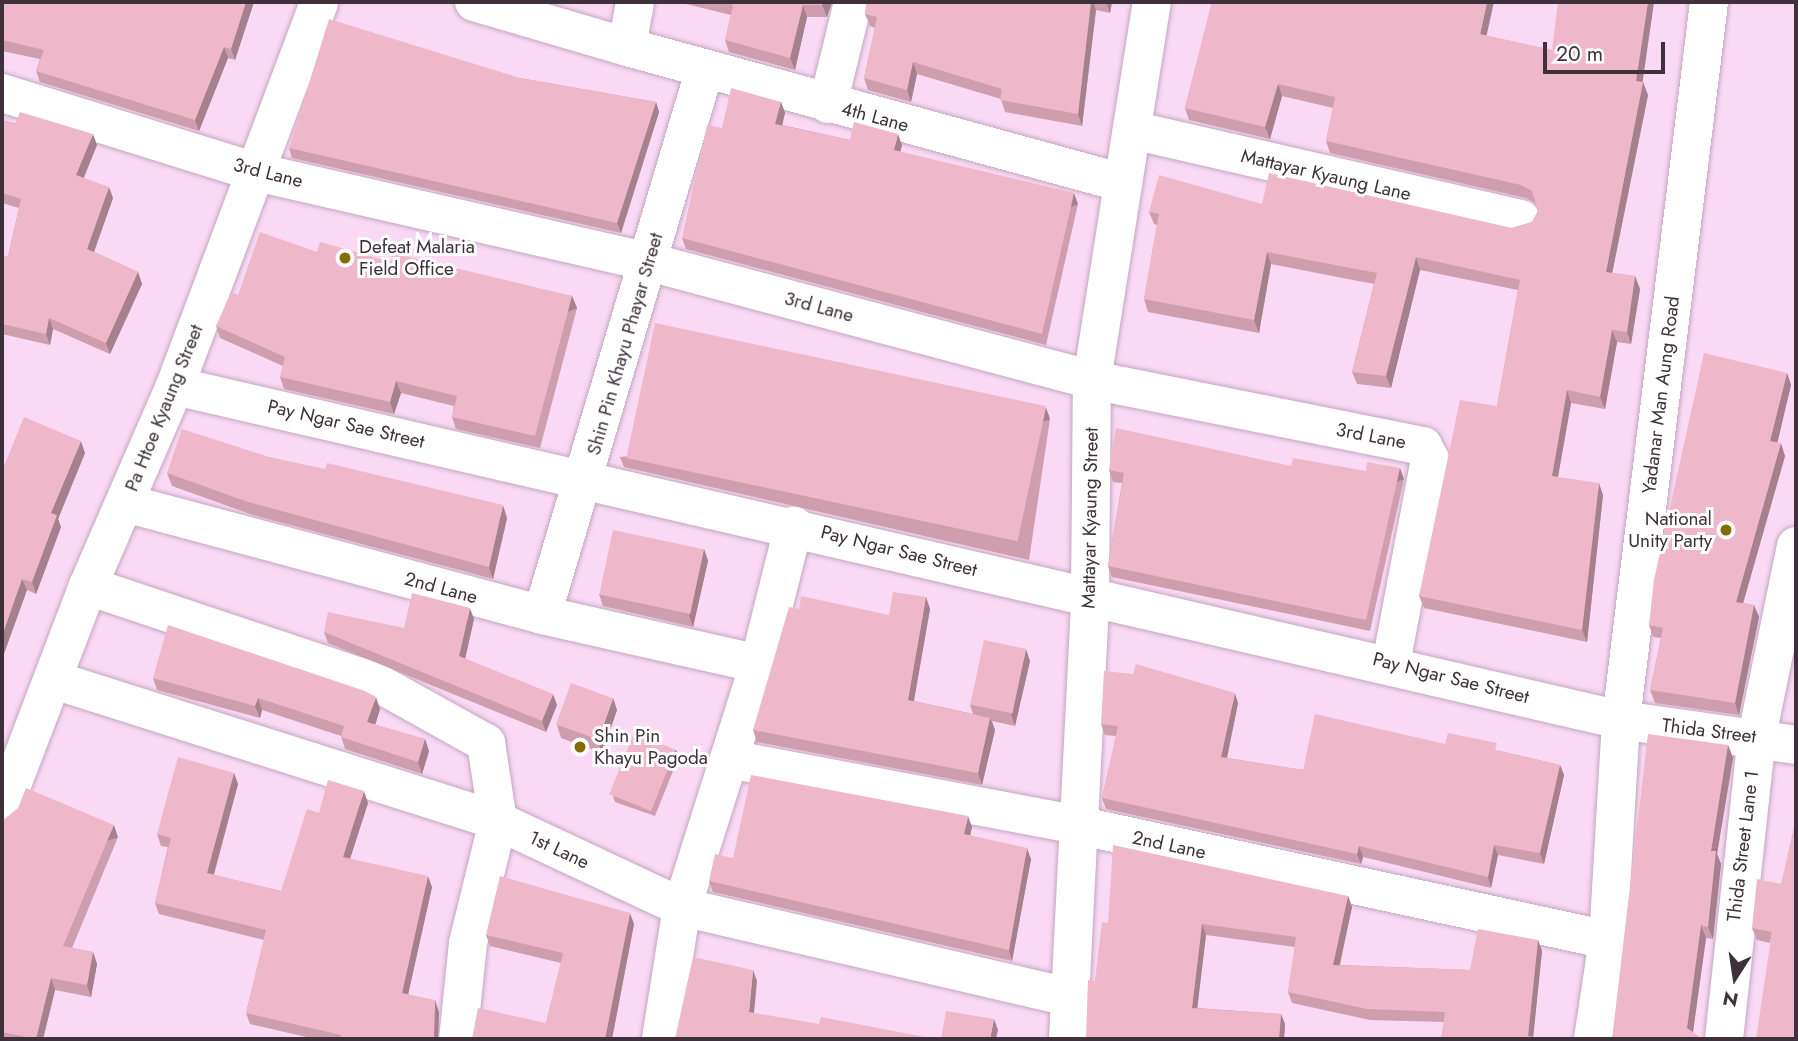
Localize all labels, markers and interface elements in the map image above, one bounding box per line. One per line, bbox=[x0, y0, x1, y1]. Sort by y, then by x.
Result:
scale bar bbox=[1546, 28, 1668, 72]
text: 20 m bbox=[1556, 39, 1603, 69]
street label: 4th Lane bbox=[839, 97, 911, 137]
street label: Mattayar Kyaung Lane bbox=[1239, 144, 1413, 206]
street label: 3rd Lane bbox=[231, 153, 305, 193]
street label: Shin Pin Khayu Phayar Street bbox=[582, 230, 668, 458]
place label: Defeat Malaria Field Office bbox=[359, 236, 475, 280]
marker: Defeat Malaria Field Office bbox=[337, 250, 353, 266]
street label: 3rd Lane bbox=[782, 287, 856, 327]
street label: Yadanar Man Aung Road bbox=[1638, 295, 1684, 495]
street label: Pa Htoe Kyaung Street bbox=[120, 321, 208, 495]
street label: Pay Ngar Sae Street bbox=[265, 395, 427, 453]
street label: 3rd Lane bbox=[1334, 418, 1408, 454]
street label: Mattayar Kyaung Street bbox=[1077, 427, 1103, 609]
place label: National Unity Party bbox=[1628, 508, 1712, 552]
street label: Pay Ngar Sae Street bbox=[819, 521, 979, 581]
marker: National Unity Party bbox=[1718, 522, 1734, 538]
street label: 2nd Lane bbox=[402, 567, 480, 609]
street label: Pay Ngar Sae Street bbox=[1371, 648, 1531, 708]
street label: Thida Street bbox=[1661, 714, 1757, 748]
place label: Shin Pin Khayu Pagoda bbox=[594, 725, 708, 769]
marker: Shin Pin Khayu Pagoda bbox=[572, 739, 588, 755]
street label: Thida Street Lane 1 bbox=[1722, 769, 1764, 923]
street label: 1st Lane bbox=[525, 826, 593, 874]
street label: 2nd Lane bbox=[1130, 826, 1208, 864]
north arrow bbox=[1700, 943, 1770, 1013]
text: N bbox=[1720, 984, 1741, 1014]

